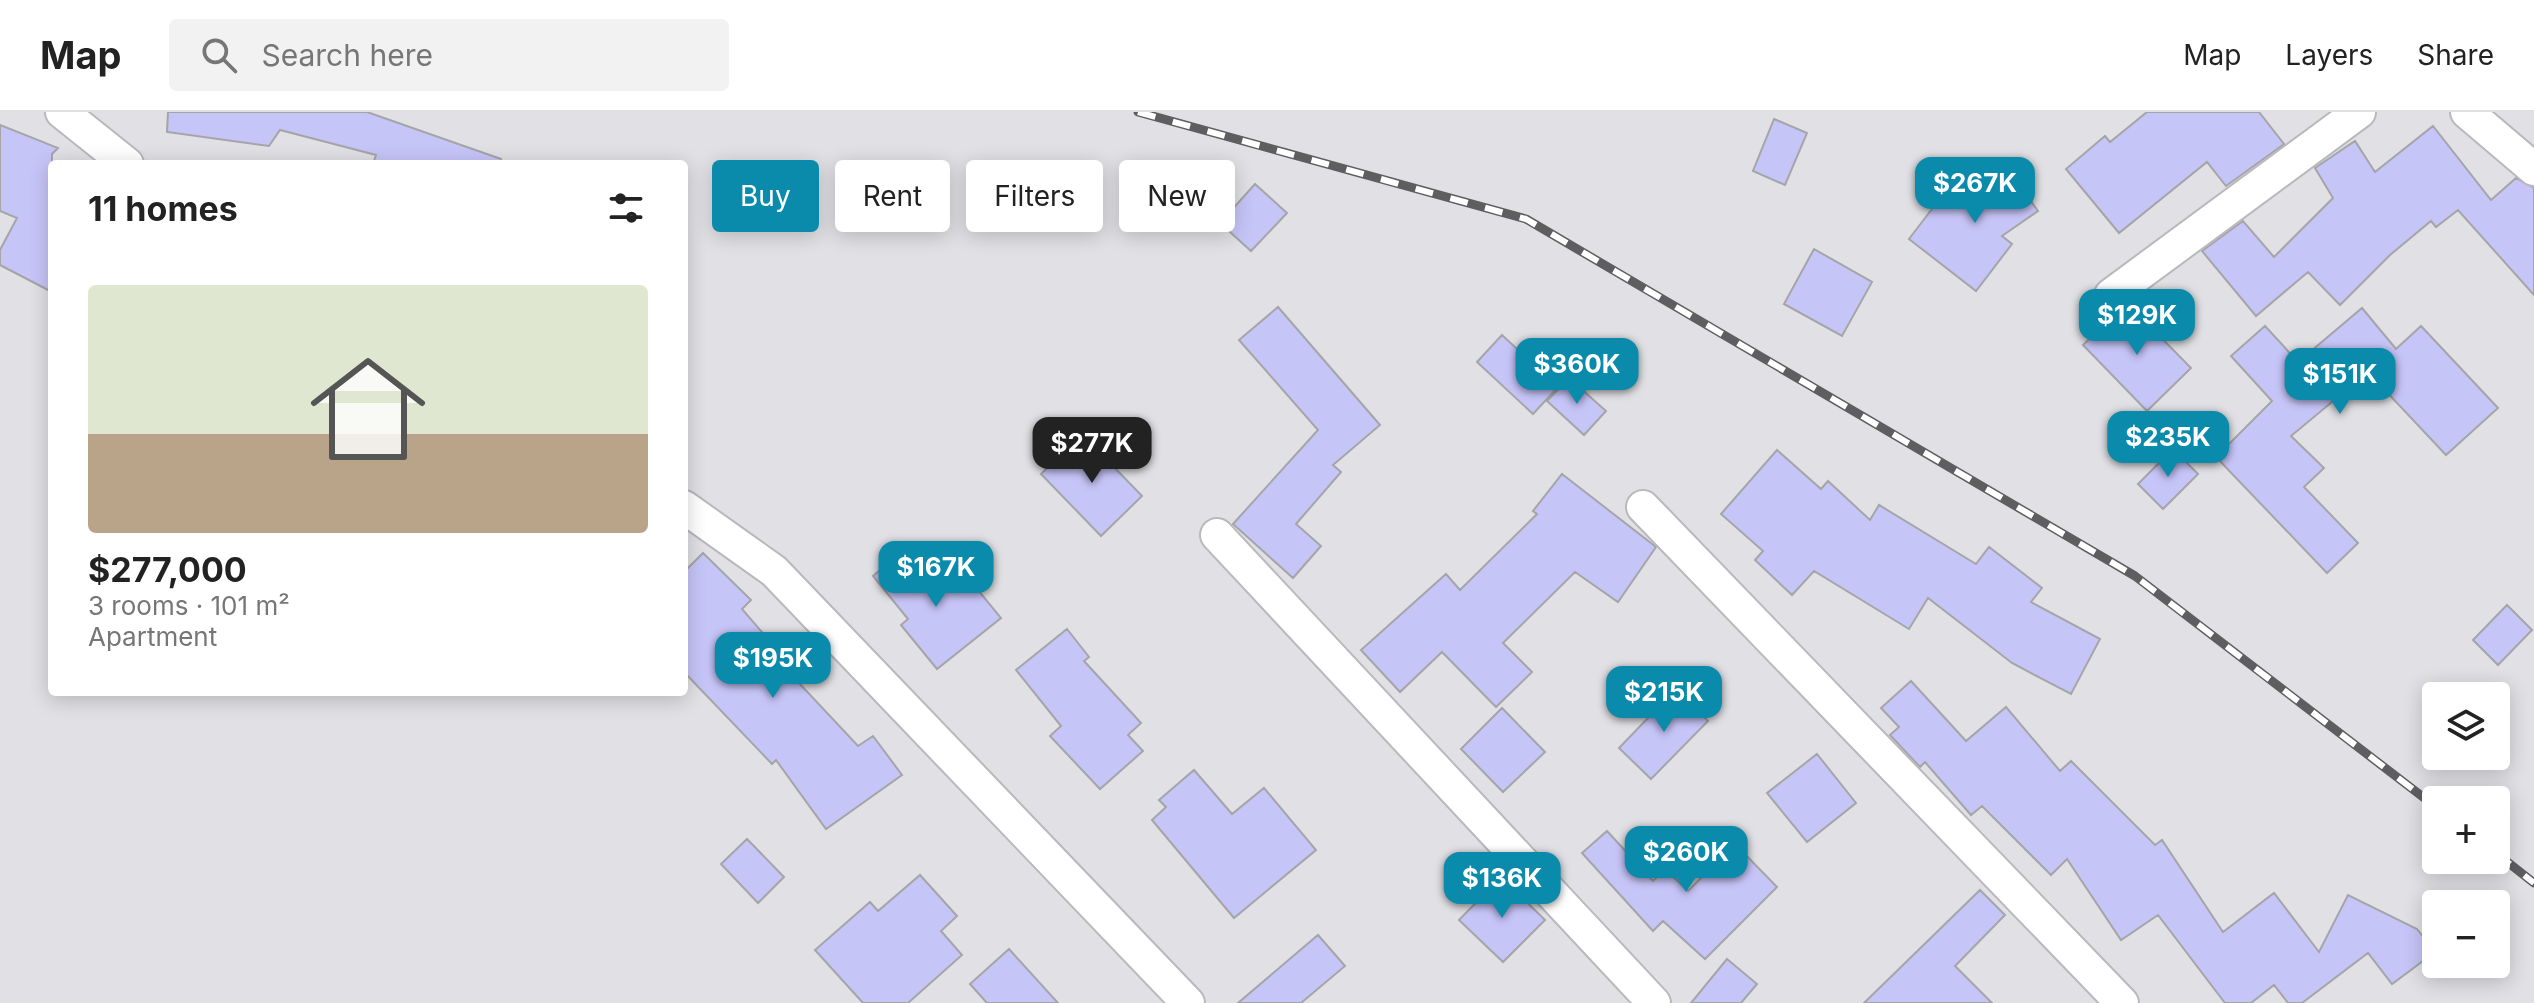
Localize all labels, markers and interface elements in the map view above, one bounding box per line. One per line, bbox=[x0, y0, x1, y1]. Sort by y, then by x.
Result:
search box bbox=[169, 19, 729, 91]
text: Map bbox=[40, 32, 121, 78]
icon: search bbox=[197, 33, 241, 77]
text: Search here bbox=[261, 37, 433, 73]
text: Map bbox=[2183, 38, 2241, 72]
text: Layers bbox=[2285, 38, 2373, 72]
text: Share bbox=[2417, 38, 2494, 72]
pin: $267K bbox=[1919, 157, 2031, 225]
chip: Buy bbox=[712, 160, 819, 232]
chip: Rent bbox=[835, 160, 950, 232]
chip: Filters bbox=[966, 160, 1103, 232]
chip: New bbox=[1119, 160, 1235, 232]
text: $267K bbox=[1933, 167, 2017, 198]
icon: filters bbox=[604, 186, 648, 230]
text: 11 homes bbox=[88, 188, 238, 229]
pin: $129K bbox=[2081, 289, 2193, 357]
text: $129K bbox=[2097, 299, 2177, 330]
icon: home bbox=[296, 337, 440, 481]
pin: $360K bbox=[1521, 338, 1633, 406]
text: $360K bbox=[1534, 348, 1620, 379]
pin: $151K bbox=[2284, 348, 2396, 416]
text: $151K bbox=[2303, 358, 2377, 389]
pin: $235K bbox=[2112, 411, 2224, 479]
pin: $277K bbox=[1036, 417, 1148, 485]
text: $235K bbox=[2125, 421, 2211, 452]
text: $277K bbox=[1051, 427, 1133, 458]
pin: $167K bbox=[880, 541, 992, 609]
text: $277,000 bbox=[88, 549, 247, 590]
text: $167K bbox=[897, 551, 975, 582]
text: 3 rooms · 101 m² bbox=[88, 590, 290, 621]
text: Apartment bbox=[88, 621, 217, 652]
pin: $195K bbox=[717, 632, 829, 700]
text: $195K bbox=[733, 642, 813, 673]
pin: $215K bbox=[1608, 666, 1720, 734]
text: $215K bbox=[1624, 676, 1704, 707]
map controls bbox=[2422, 682, 2510, 978]
button: layers bbox=[2422, 682, 2510, 770]
button: + bbox=[2422, 786, 2510, 874]
pin: $260K bbox=[1630, 826, 1742, 894]
text: $260K bbox=[1643, 836, 1729, 867]
pin: $136K bbox=[1446, 852, 1558, 920]
text: $136K bbox=[1462, 862, 1542, 893]
button: − bbox=[2422, 890, 2510, 978]

